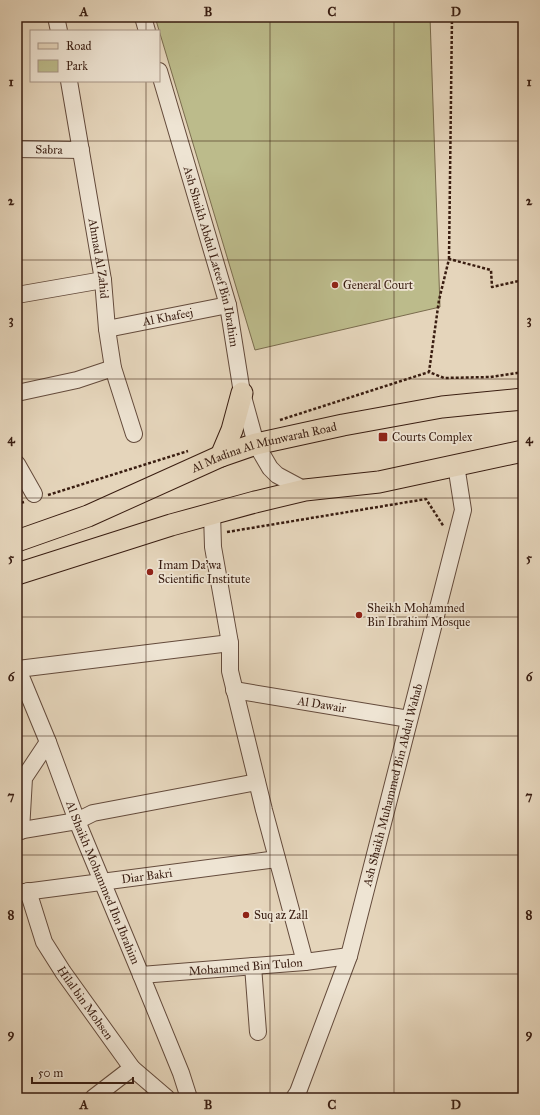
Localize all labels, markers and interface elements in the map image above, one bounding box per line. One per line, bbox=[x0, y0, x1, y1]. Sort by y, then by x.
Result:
text: A bbox=[79, 4, 89, 20]
text: B bbox=[204, 4, 213, 20]
text: C bbox=[328, 4, 337, 20]
text: D bbox=[451, 4, 461, 20]
legend bbox=[30, 30, 160, 82]
text: Road bbox=[66, 39, 92, 53]
text: Park bbox=[66, 59, 88, 73]
text: 1 bbox=[8, 74, 14, 90]
text: 1 bbox=[526, 74, 532, 90]
street label: Sabra bbox=[35, 142, 64, 157]
street label: Ash Shaikh Abdul Lateef Bin Ibrahim bbox=[180, 164, 242, 348]
text: 2 bbox=[8, 193, 15, 209]
text: 2 bbox=[526, 193, 533, 209]
street label: Ahmad Al Zahid bbox=[85, 216, 111, 299]
place label: General Court bbox=[343, 278, 414, 292]
marker: General Court bbox=[330, 280, 340, 290]
street label: Al Khafeej bbox=[140, 305, 194, 329]
text: 3 bbox=[8, 312, 14, 328]
text: 3 bbox=[526, 312, 532, 328]
street label: Al Madina Al Munwarah Road bbox=[188, 420, 338, 476]
place label: Courts Complex bbox=[392, 430, 473, 444]
text: 4 bbox=[7, 431, 15, 447]
marker: Courts Complex bbox=[377, 431, 389, 443]
text: 4 bbox=[525, 431, 533, 447]
text: 5 bbox=[8, 550, 15, 566]
text: 5 bbox=[526, 550, 533, 566]
place label: Imam Da'wa Scientific Institute bbox=[158, 558, 250, 586]
marker: Imam Da'wa Scientific Institute bbox=[145, 567, 155, 577]
place label: Sheikh Mohammed Bin Ibrahim Mosque bbox=[367, 601, 470, 630]
marker: Sheikh Mohammed Bin Ibrahim Mosque bbox=[354, 610, 364, 620]
text: 6 bbox=[8, 669, 16, 685]
text: 6 bbox=[526, 669, 534, 685]
street label: Ash Shaikh Muhammed Bin Abdul Wahab bbox=[360, 682, 425, 889]
street label: Al Dawair bbox=[295, 693, 348, 716]
text: 7 bbox=[8, 788, 15, 804]
text: 7 bbox=[526, 788, 533, 804]
street label: Al Shaikh Mohammed Ibn Ibrahim bbox=[63, 798, 143, 966]
street label: Diar Bakri bbox=[121, 866, 174, 886]
text: 8 bbox=[8, 907, 15, 923]
text: 8 bbox=[526, 907, 533, 923]
place label: Suq az Zall bbox=[254, 908, 309, 923]
marker: Suq az Zall bbox=[241, 910, 251, 920]
street label: Mohammed Bin Tulon bbox=[188, 955, 304, 978]
street label: Hilal bin Mohsen bbox=[54, 964, 117, 1043]
text: 9 bbox=[8, 1026, 15, 1042]
text: 9 bbox=[526, 1026, 533, 1042]
scale bar bbox=[32, 1059, 133, 1085]
text: 50 m bbox=[38, 1066, 63, 1080]
text: A bbox=[79, 1097, 89, 1113]
text: B bbox=[204, 1097, 213, 1113]
text: C bbox=[328, 1097, 337, 1113]
text: D bbox=[451, 1097, 461, 1113]

